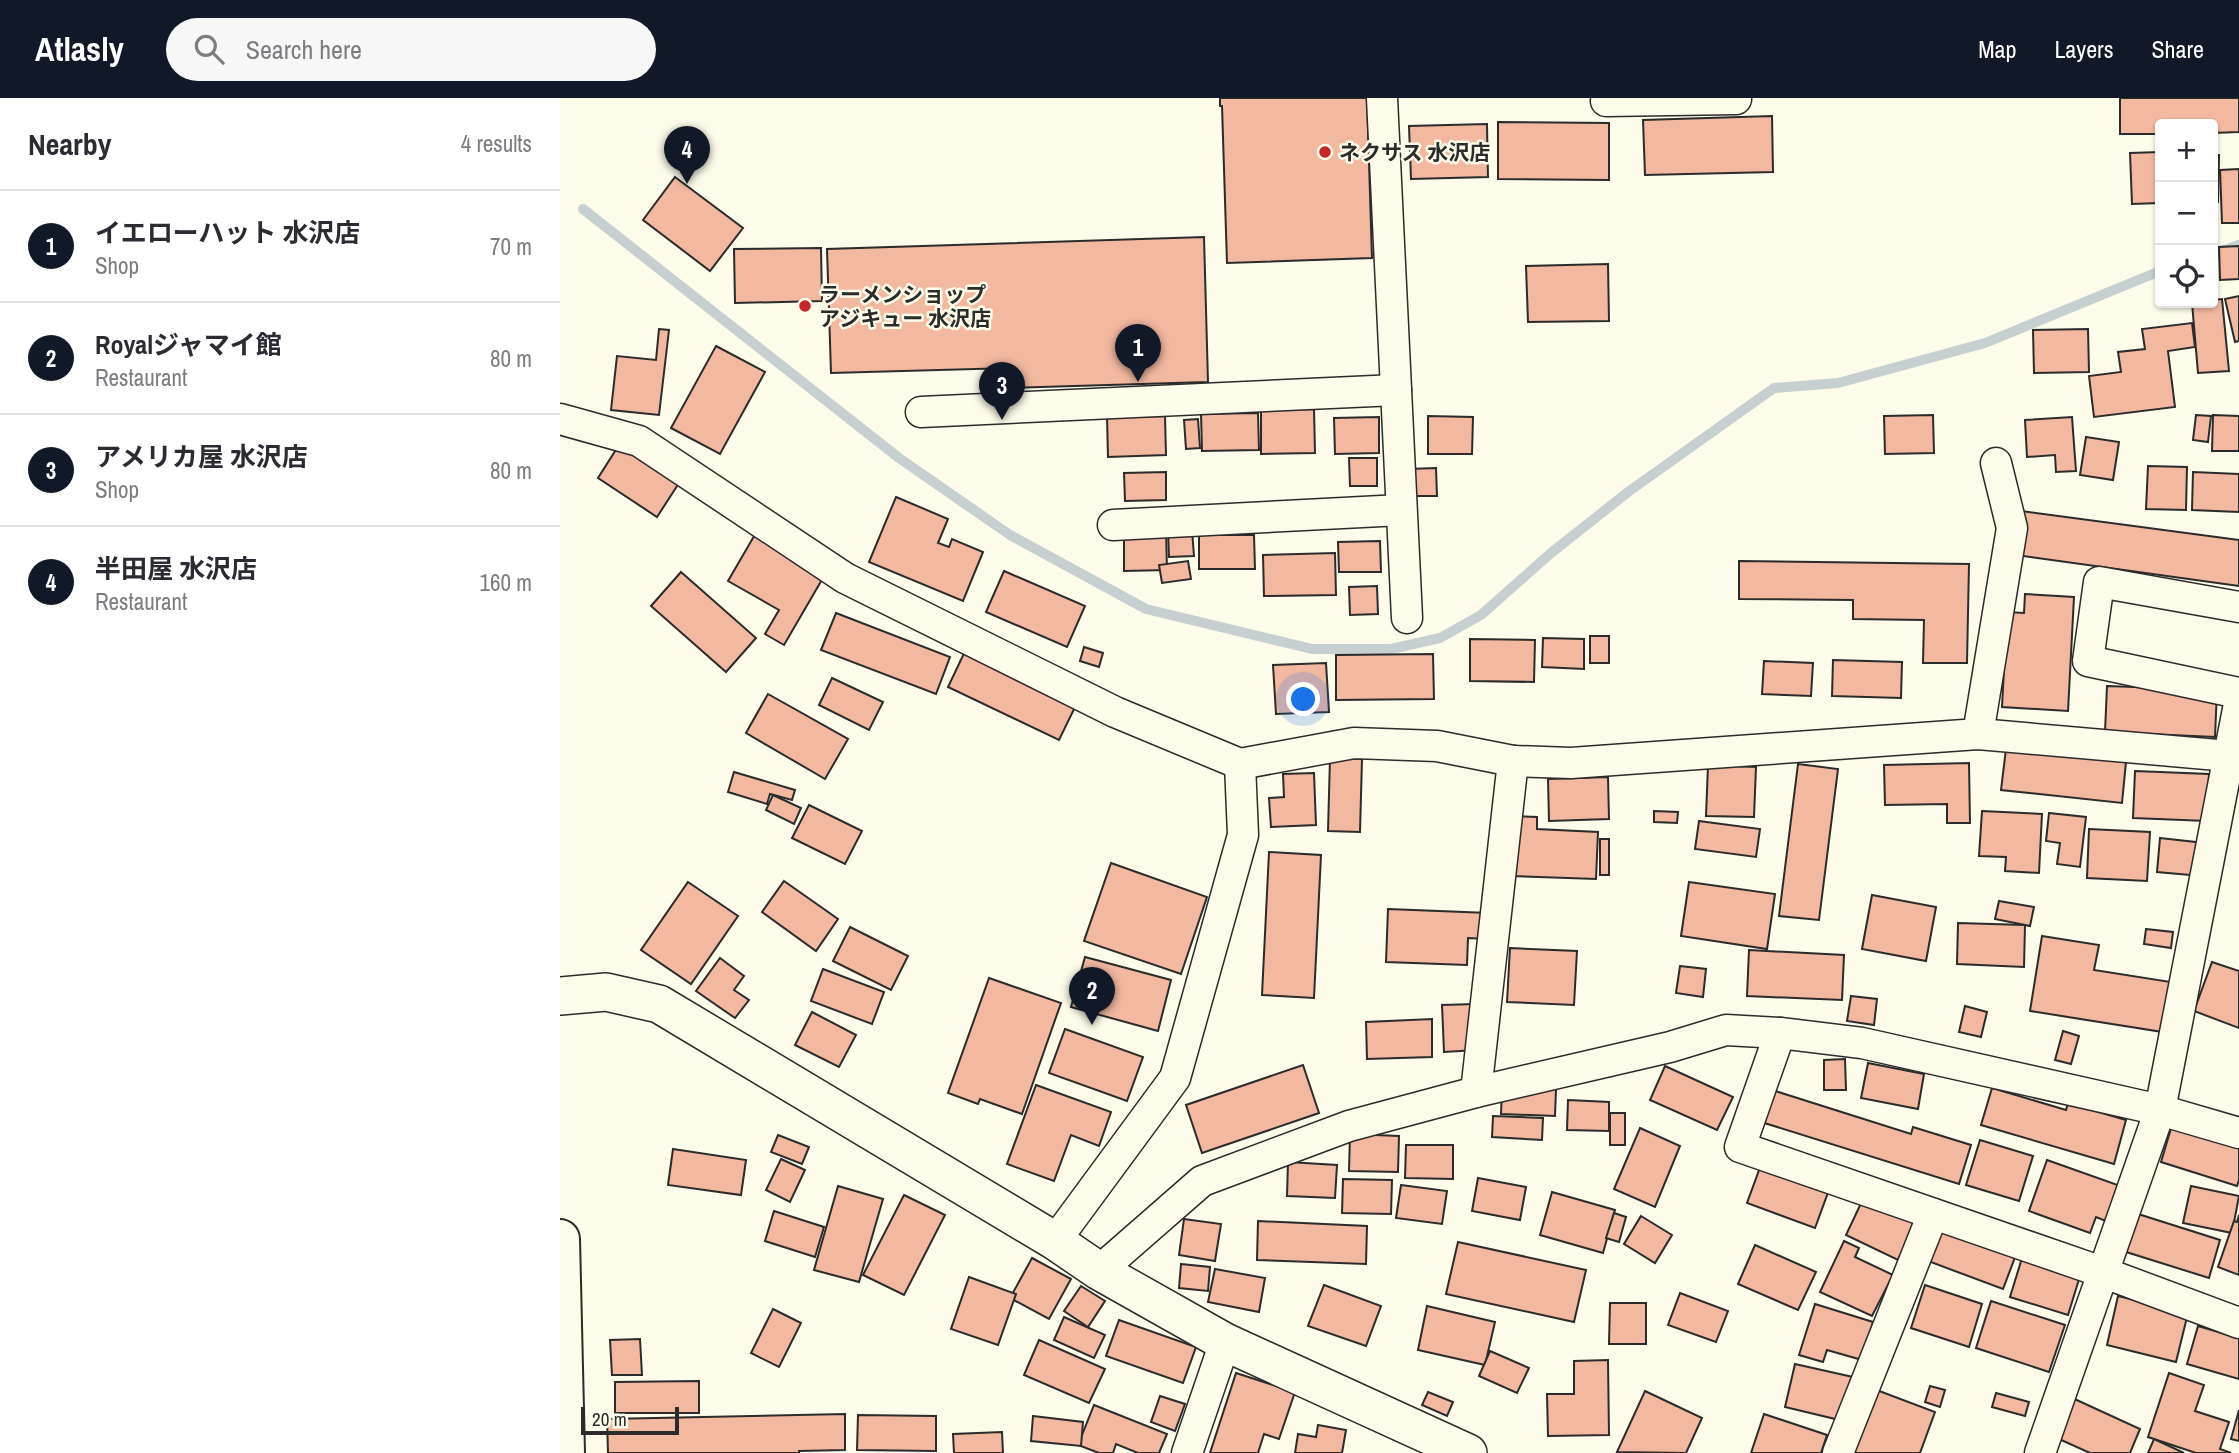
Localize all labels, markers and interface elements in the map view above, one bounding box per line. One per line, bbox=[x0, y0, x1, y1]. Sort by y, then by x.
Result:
search box bbox=[166, 18, 656, 81]
text: Atlasly bbox=[35, 27, 124, 71]
icon: search bbox=[190, 30, 228, 68]
text: Search here bbox=[246, 32, 362, 67]
text: Map bbox=[1978, 33, 2016, 65]
text: Layers bbox=[2054, 33, 2113, 65]
text: Share bbox=[2151, 33, 2204, 65]
map controls bbox=[2155, 119, 2218, 308]
button: + bbox=[2155, 119, 2218, 182]
text: Nearby bbox=[28, 124, 111, 164]
pin: 4 bbox=[664, 126, 710, 184]
text: 4 results bbox=[461, 128, 532, 159]
place label: ネクサス 水沢店 bbox=[1339, 138, 1490, 167]
marker: ネクサス 水沢店 bbox=[1317, 144, 1333, 160]
button: − bbox=[2155, 182, 2218, 245]
text: イエローハット 水沢店 bbox=[95, 215, 360, 250]
text: 1 bbox=[46, 231, 56, 262]
text: 70 m bbox=[490, 231, 532, 262]
button: locate bbox=[2155, 245, 2218, 308]
text: Shop bbox=[95, 250, 139, 281]
place label: ラーメンショップ アジキュー 水沢店 bbox=[819, 280, 991, 333]
marker: ラーメンショップ アジキュー 水沢店 bbox=[797, 298, 813, 314]
pin: 1 bbox=[1115, 324, 1161, 382]
text: Royalジャマイ館 bbox=[95, 327, 282, 362]
text: 2 bbox=[46, 343, 56, 374]
text: 80 m bbox=[490, 343, 532, 374]
text: Restaurant bbox=[95, 362, 187, 393]
pin: 3 bbox=[979, 362, 1025, 420]
text: アメリカ屋 水沢店 bbox=[95, 439, 308, 474]
text: 3 bbox=[46, 455, 56, 486]
text: 80 m bbox=[490, 455, 532, 486]
text: Shop bbox=[95, 474, 139, 505]
text: 半田屋 水沢店 bbox=[95, 551, 257, 586]
text: 4 bbox=[46, 567, 56, 598]
text: 160 m bbox=[480, 567, 532, 598]
text: Restaurant bbox=[95, 586, 187, 617]
your location bbox=[1286, 682, 1320, 716]
pin: 2 bbox=[1069, 967, 1115, 1025]
scale bar bbox=[581, 1404, 679, 1436]
text: 20 m bbox=[592, 1406, 627, 1432]

